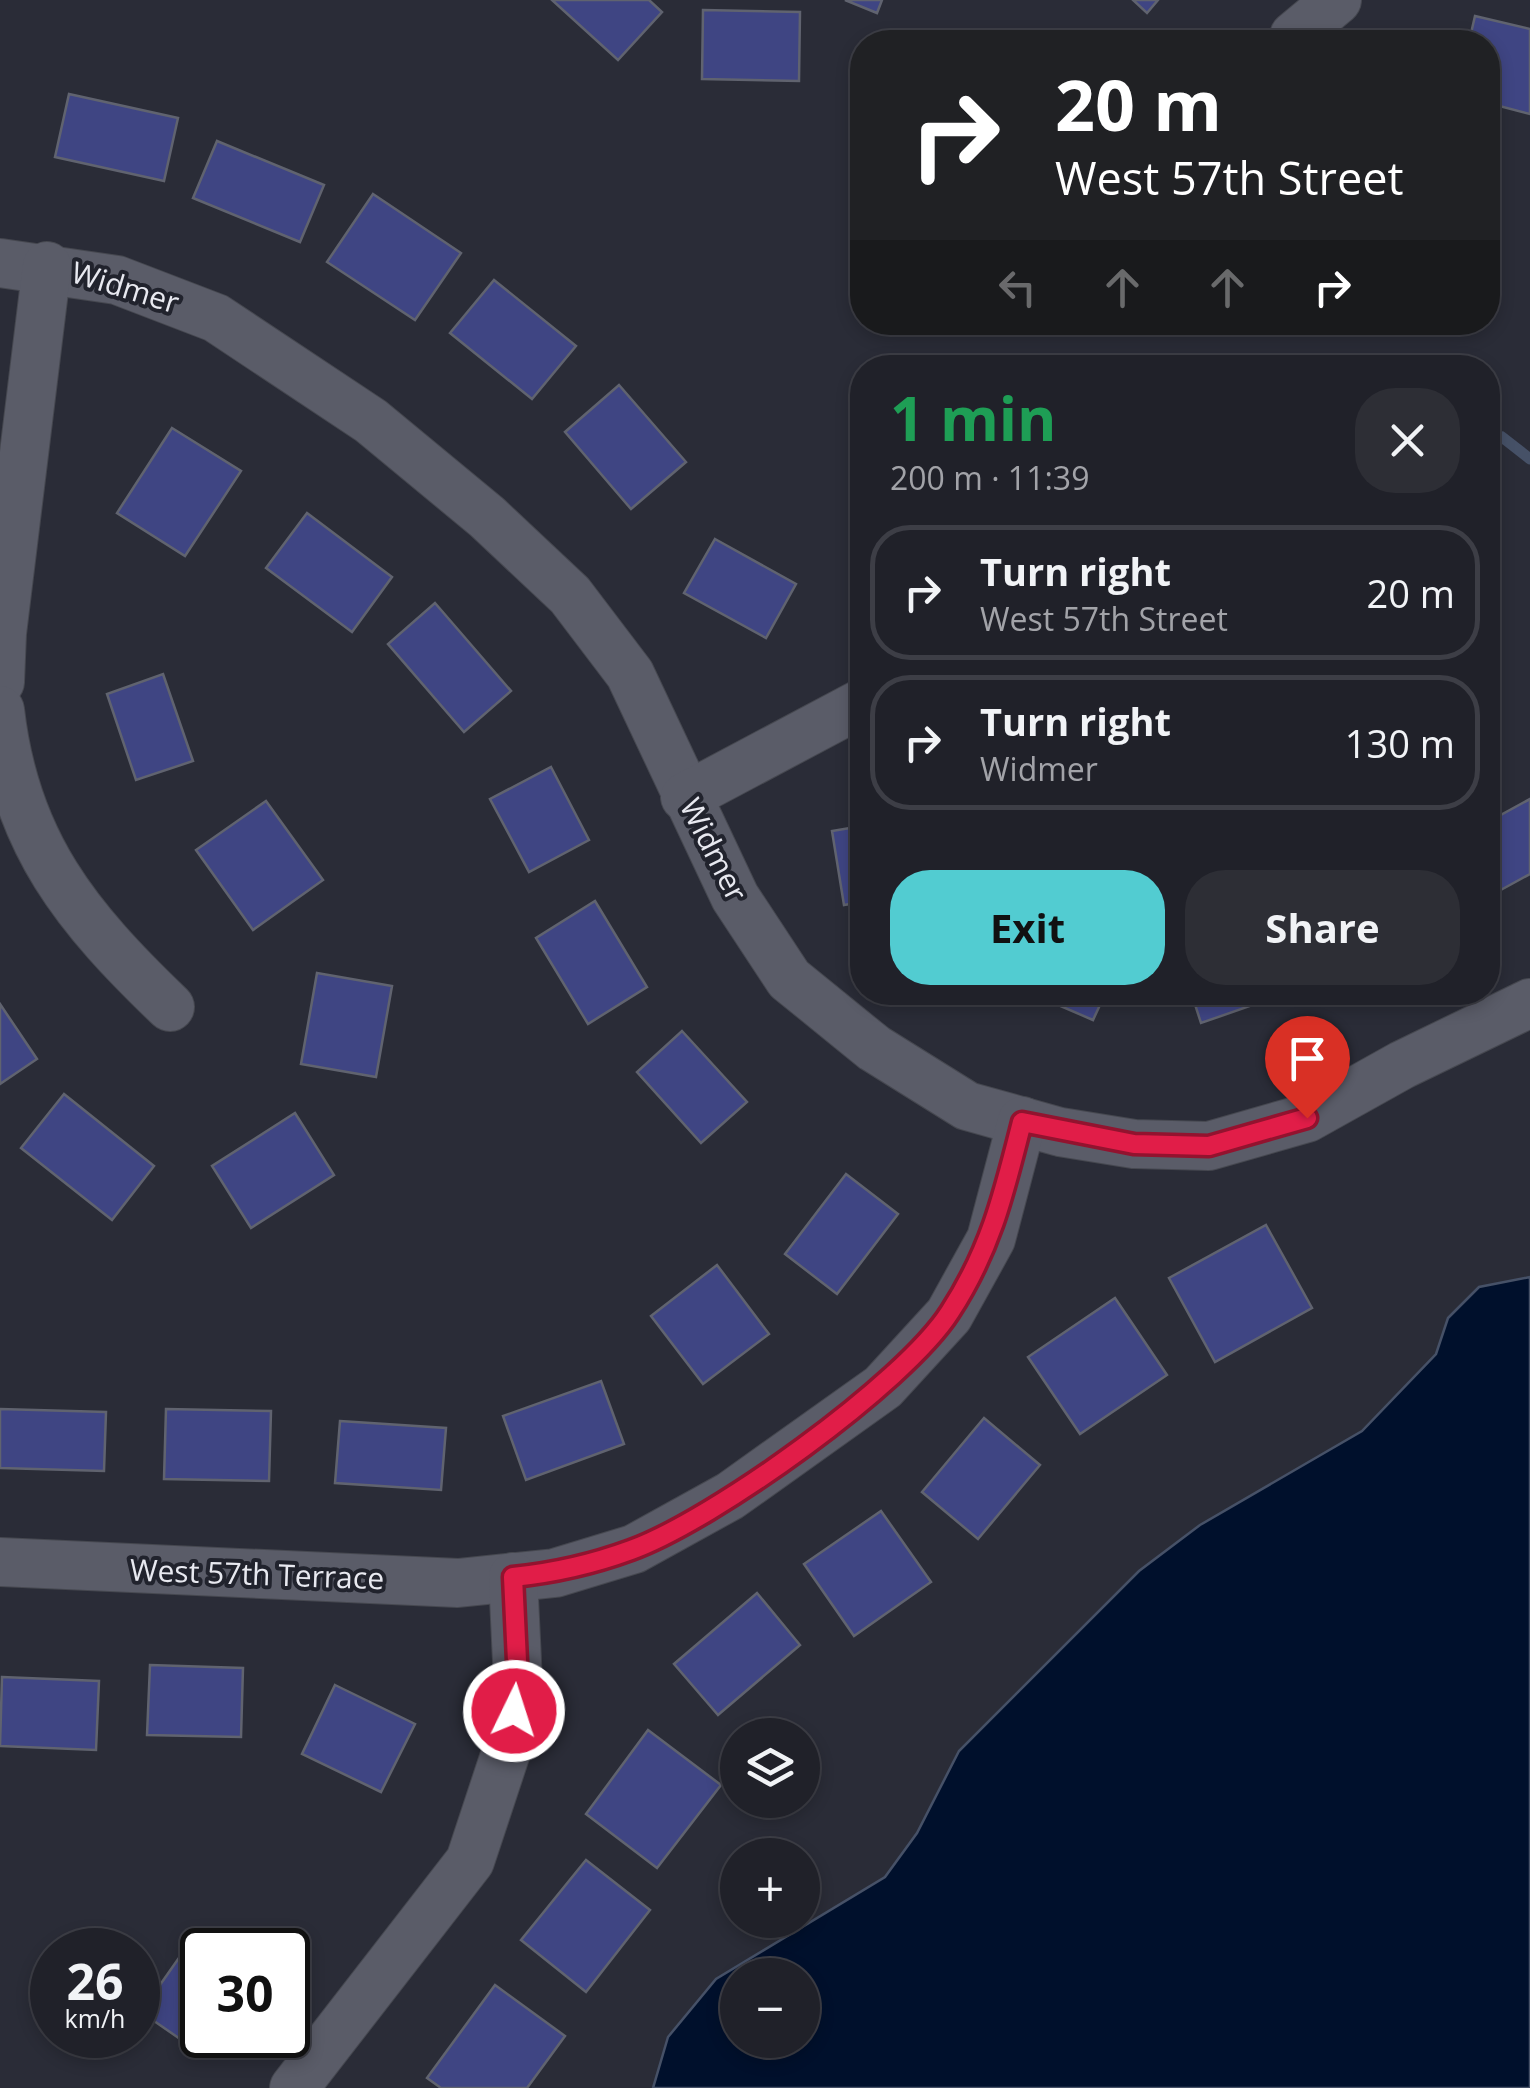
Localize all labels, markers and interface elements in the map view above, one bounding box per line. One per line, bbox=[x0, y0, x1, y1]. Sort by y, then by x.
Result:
text: 20 m bbox=[1055, 56, 1222, 152]
icon: right bbox=[890, 70, 1020, 200]
text: West 57th Street bbox=[1055, 147, 1403, 208]
street label: Widmer bbox=[67, 251, 184, 322]
icon: left bbox=[990, 260, 1045, 315]
icon: ahead bbox=[1095, 260, 1150, 315]
icon: ahead bbox=[1200, 260, 1255, 315]
icon: right bbox=[1305, 260, 1360, 315]
text: 1 min bbox=[890, 377, 1057, 459]
button: close bbox=[1355, 388, 1460, 493]
text: 200 m · 11:39 bbox=[890, 456, 1089, 499]
text: Turn right bbox=[980, 545, 1171, 597]
icon: right bbox=[895, 565, 950, 620]
text: 20 m bbox=[1366, 567, 1455, 619]
text: West 57th Street bbox=[980, 597, 1228, 640]
text: Turn right bbox=[980, 695, 1171, 747]
icon: right bbox=[895, 715, 950, 770]
text: 130 m bbox=[1345, 717, 1455, 769]
text: Widmer bbox=[980, 747, 1098, 790]
street label: Widmer bbox=[671, 791, 758, 908]
button: Exit bbox=[890, 870, 1165, 985]
button: Share bbox=[1185, 870, 1460, 985]
pin bbox=[1265, 1016, 1350, 1119]
icon: arrive bbox=[1280, 1031, 1335, 1086]
street label: West 57th Terrace bbox=[129, 1549, 385, 1598]
position arrow bbox=[462, 1659, 566, 1763]
map controls bbox=[720, 1718, 820, 2058]
button: layers bbox=[720, 1718, 820, 1818]
button: + bbox=[720, 1838, 820, 1938]
speed limit sign: 30 bbox=[180, 1928, 310, 2058]
text: 26 bbox=[66, 1947, 124, 2015]
button: − bbox=[720, 1958, 820, 2058]
text: km/h bbox=[65, 2001, 125, 2035]

